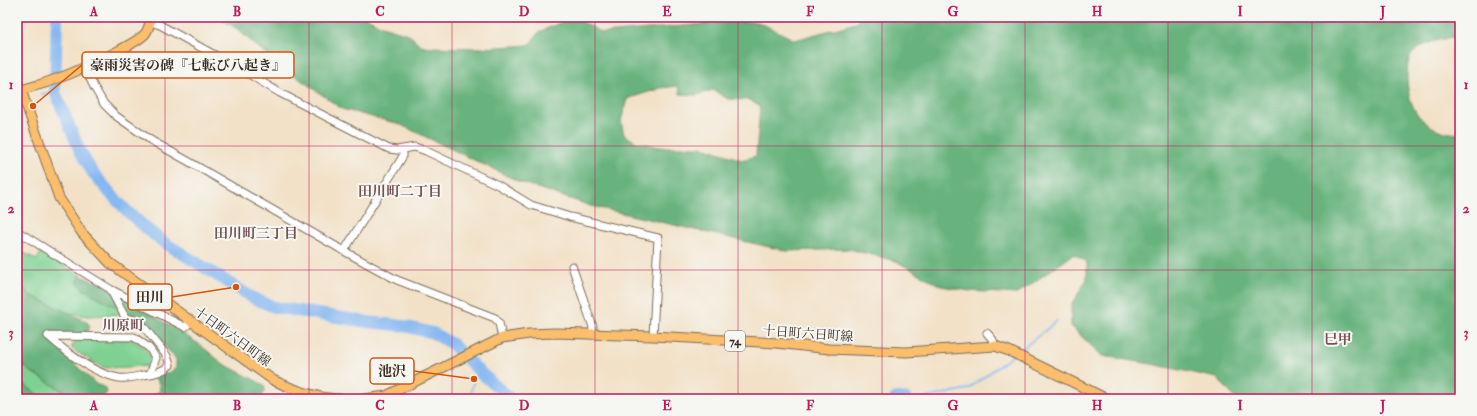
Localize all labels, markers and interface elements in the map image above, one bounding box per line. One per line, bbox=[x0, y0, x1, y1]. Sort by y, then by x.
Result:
text: A bbox=[89, 4, 99, 20]
text: B bbox=[233, 4, 241, 20]
text: C bbox=[375, 4, 385, 20]
text: D bbox=[519, 4, 530, 20]
text: E bbox=[662, 4, 672, 20]
text: F bbox=[806, 4, 815, 20]
text: G bbox=[948, 4, 959, 20]
text: H bbox=[1092, 4, 1103, 20]
text: I bbox=[1237, 4, 1243, 20]
text: J bbox=[1379, 4, 1386, 21]
callout: 豪雨災害の碑『七転び八起き』 bbox=[82, 52, 294, 78]
text: 豪雨災害の碑『七転び八起き』 bbox=[90, 57, 286, 74]
text: 1 bbox=[9, 77, 14, 93]
text: 1 bbox=[1464, 77, 1469, 93]
district label: 田川町二丁目 bbox=[358, 183, 442, 200]
text: 2 bbox=[8, 201, 15, 217]
text: 2 bbox=[1463, 201, 1470, 217]
district label: 田川町三丁目 bbox=[214, 225, 298, 242]
callout: 田川 bbox=[128, 284, 172, 310]
text: 田川 bbox=[136, 289, 164, 306]
street label: 十日町六日町線 bbox=[191, 304, 274, 370]
district label: 川原町 bbox=[102, 317, 145, 334]
street label: 十日町六日町線 bbox=[762, 323, 854, 345]
text: 3 bbox=[9, 325, 14, 341]
text: 3 bbox=[1464, 325, 1469, 341]
road number: 74 bbox=[725, 331, 745, 351]
district label: 巳甲 bbox=[1324, 331, 1352, 348]
callout: 池沢 bbox=[370, 358, 414, 384]
text: 池沢 bbox=[378, 363, 406, 380]
text: A bbox=[89, 398, 99, 414]
text: B bbox=[233, 398, 241, 414]
text: C bbox=[375, 398, 385, 414]
text: D bbox=[519, 398, 530, 414]
text: E bbox=[662, 398, 672, 414]
text: F bbox=[806, 398, 815, 414]
text: G bbox=[948, 398, 959, 414]
text: H bbox=[1092, 398, 1103, 414]
text: I bbox=[1237, 398, 1243, 414]
text: J bbox=[1379, 398, 1386, 415]

